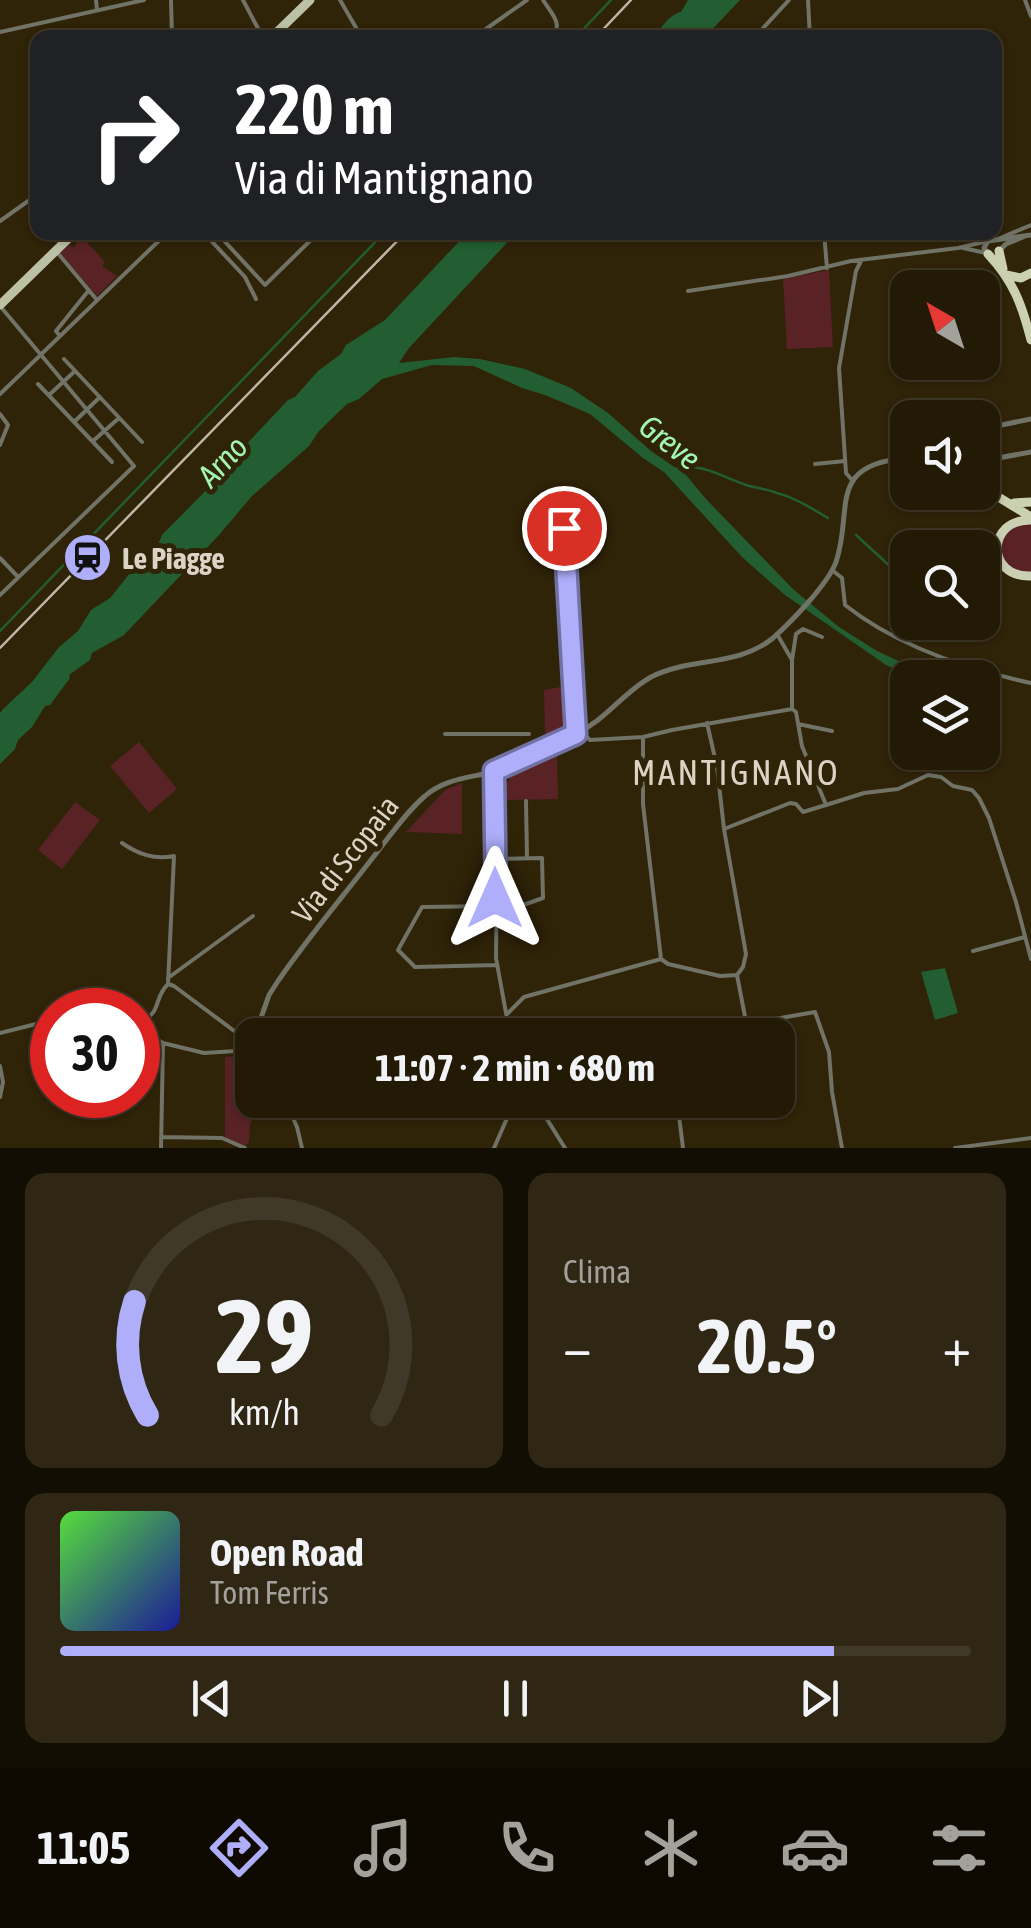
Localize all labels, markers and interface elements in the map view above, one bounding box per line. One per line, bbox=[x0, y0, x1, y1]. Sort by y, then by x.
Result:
text: 220 m bbox=[235, 69, 394, 149]
icon: right bbox=[70, 70, 200, 200]
text: Via di Mantignano bbox=[235, 152, 534, 204]
north arrow bbox=[890, 270, 1000, 380]
map controls bbox=[890, 270, 1000, 770]
button: sound bbox=[890, 400, 1000, 510]
water label: Greve bbox=[632, 407, 708, 477]
water label: Arno bbox=[189, 428, 255, 495]
pin bbox=[522, 486, 607, 571]
icon: arrive bbox=[537, 501, 592, 556]
button: search bbox=[890, 530, 1000, 640]
station icon: Le Piagge bbox=[61, 532, 113, 584]
place label: Le Piagge bbox=[122, 541, 225, 575]
button: layers bbox=[890, 660, 1000, 770]
district label: MANTIGNANO bbox=[632, 752, 840, 792]
street label: Via di Scopaia bbox=[285, 789, 405, 929]
position arrow bbox=[443, 846, 547, 950]
speed limit sign: 30 bbox=[30, 988, 160, 1118]
text: 11:07 · 2 min · 680 m bbox=[375, 1046, 655, 1089]
text: Clima bbox=[563, 1253, 631, 1290]
text: 29 bbox=[215, 1276, 313, 1395]
text: 20.5° bbox=[697, 1303, 837, 1389]
text: − bbox=[563, 1315, 592, 1378]
text: + bbox=[942, 1315, 971, 1378]
text: km/h bbox=[229, 1392, 299, 1433]
text: Open Road bbox=[210, 1531, 364, 1574]
text: Tom Ferris bbox=[210, 1574, 329, 1611]
icon: previous bbox=[184, 1671, 239, 1726]
icon: pause bbox=[488, 1671, 543, 1726]
icon: next bbox=[792, 1671, 847, 1726]
icon: directions bbox=[204, 1813, 274, 1883]
icon: music bbox=[348, 1813, 418, 1883]
icon: phone bbox=[492, 1813, 562, 1883]
icon: climate bbox=[636, 1813, 706, 1883]
icon: car bbox=[780, 1813, 850, 1883]
icon: filters bbox=[924, 1813, 994, 1883]
text: 11:05 bbox=[37, 1822, 130, 1874]

